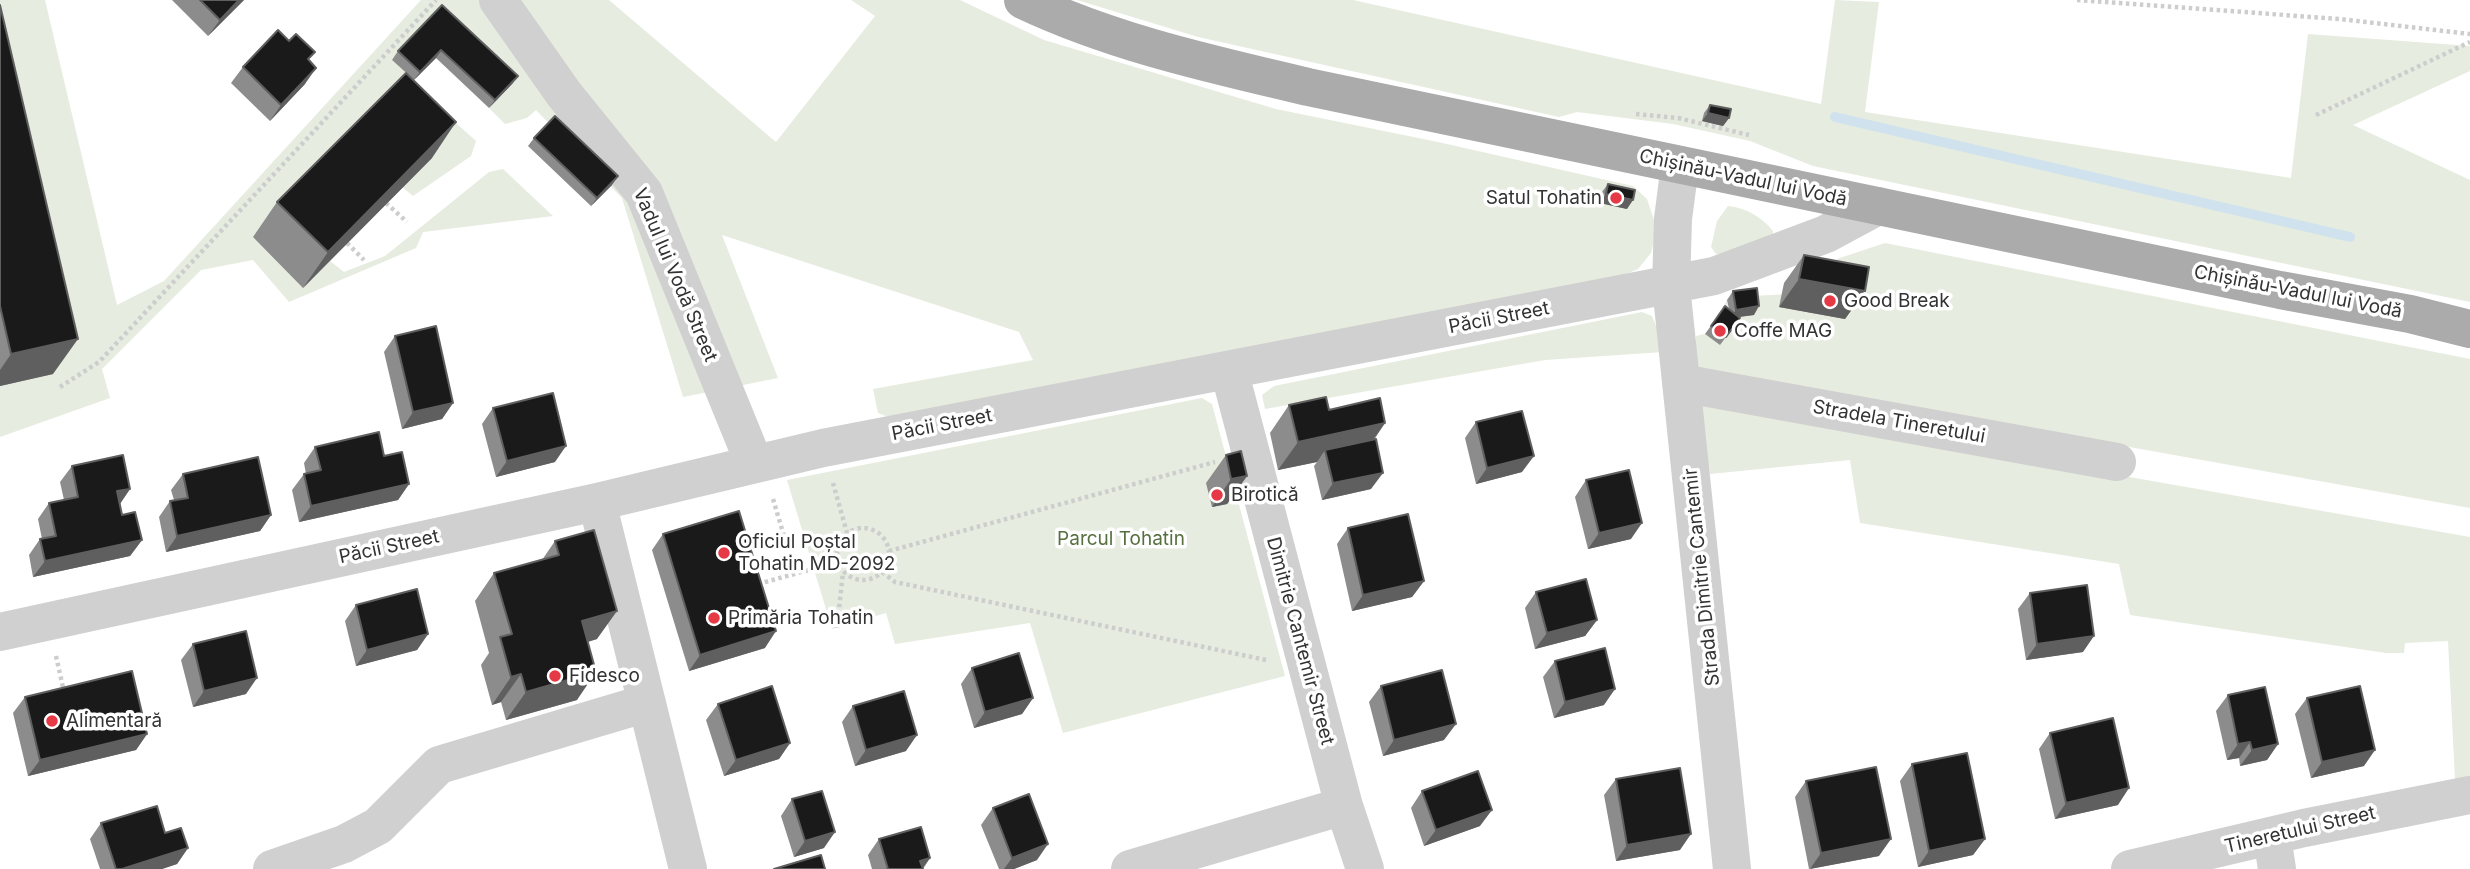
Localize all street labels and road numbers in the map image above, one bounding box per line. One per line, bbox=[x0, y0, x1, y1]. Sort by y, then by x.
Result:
street label: Chișinău-Vadul lui Vodă bbox=[1637, 145, 1849, 211]
street label: Vadul lui Vodă Street bbox=[628, 185, 722, 365]
street label: Chișinău-Vadul lui Vodă bbox=[2192, 261, 2404, 323]
street label: Păcii Street bbox=[1447, 297, 1551, 339]
street label: Stradela Tineretului bbox=[1811, 396, 1987, 448]
street label: Păcii Street bbox=[890, 404, 994, 446]
street label: Strada Dimitrie Cantemir bbox=[1679, 467, 1725, 687]
street label: Păcii Street bbox=[337, 525, 441, 569]
street label: Dimitrie Cantemir Street bbox=[1261, 534, 1339, 748]
street label: Tineretului Street bbox=[2222, 802, 2378, 858]

